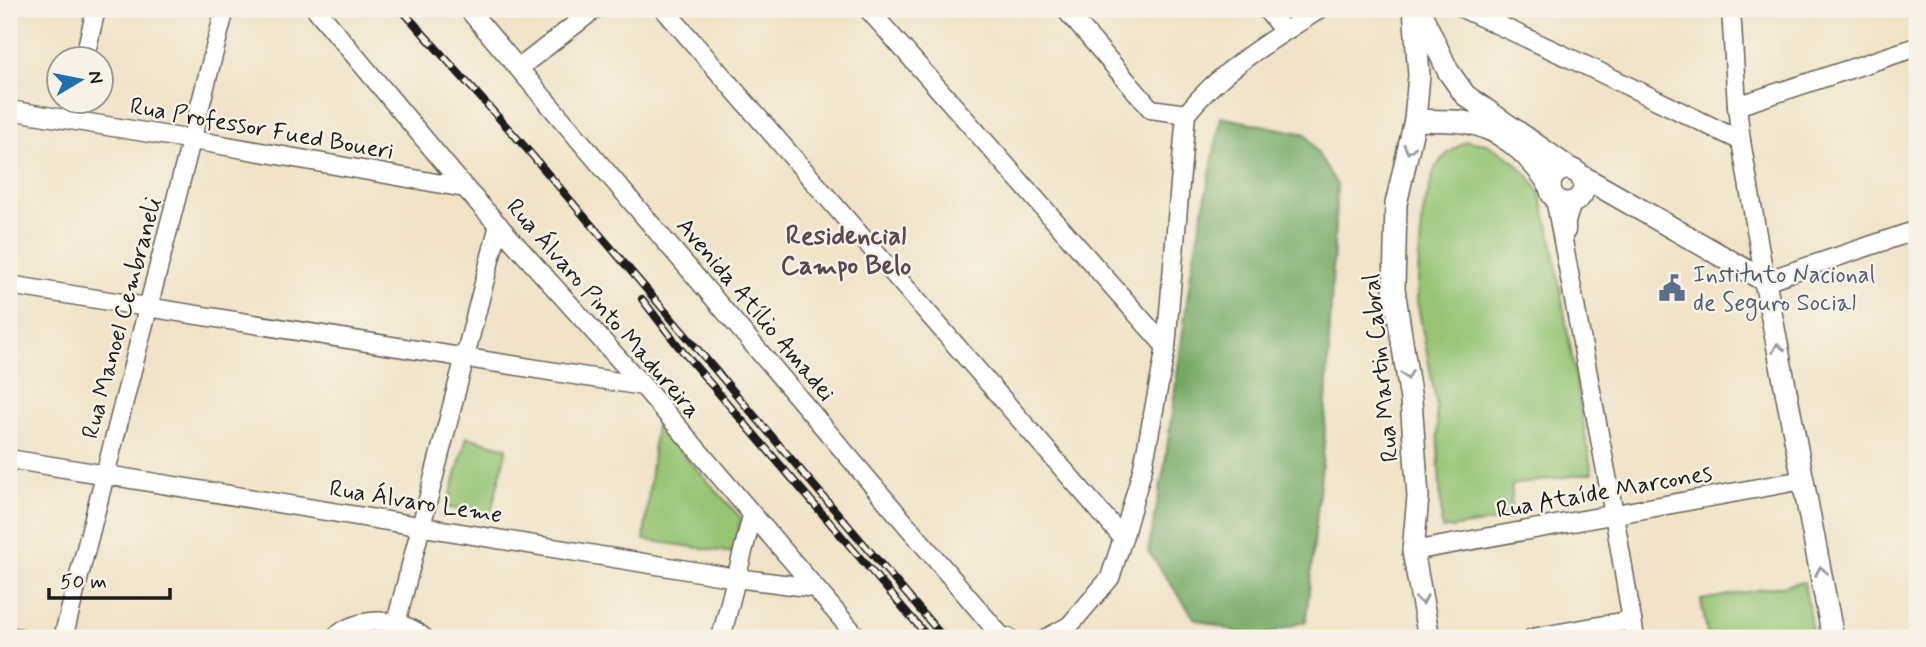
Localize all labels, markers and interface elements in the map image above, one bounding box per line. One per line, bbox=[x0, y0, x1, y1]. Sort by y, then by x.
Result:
north arrow bbox=[46, 46, 116, 116]
text: N bbox=[82, 69, 109, 86]
street label: Rua Professor Fued Boueri bbox=[127, 91, 396, 168]
one-way arrow bbox=[1402, 143, 1417, 155]
street label: Rua Álvaro Pinto Madureira bbox=[499, 192, 708, 425]
street label: Rua Manoel Cembraneli bbox=[75, 194, 170, 442]
street label: Avenida Atílio Amadei bbox=[669, 212, 841, 408]
district label: Residencial Campo Belo bbox=[781, 220, 911, 284]
place label: Instituto Nacional de Seguro Social bbox=[1693, 260, 1876, 321]
street label: Rua Martin Cabral bbox=[1356, 272, 1407, 464]
public building icon: Instituto Nacional de Seguro Social bbox=[1657, 273, 1687, 303]
one-way arrow bbox=[1771, 342, 1786, 354]
one-way arrow bbox=[1400, 369, 1415, 380]
street label: Rua Ataíde Marcones bbox=[1494, 458, 1715, 527]
street label: Rua Álvaro Leme bbox=[327, 473, 505, 531]
scale bar bbox=[49, 556, 170, 600]
one-way arrow bbox=[1814, 565, 1829, 577]
text: 50 m bbox=[60, 568, 107, 596]
one-way arrow bbox=[1414, 595, 1429, 606]

